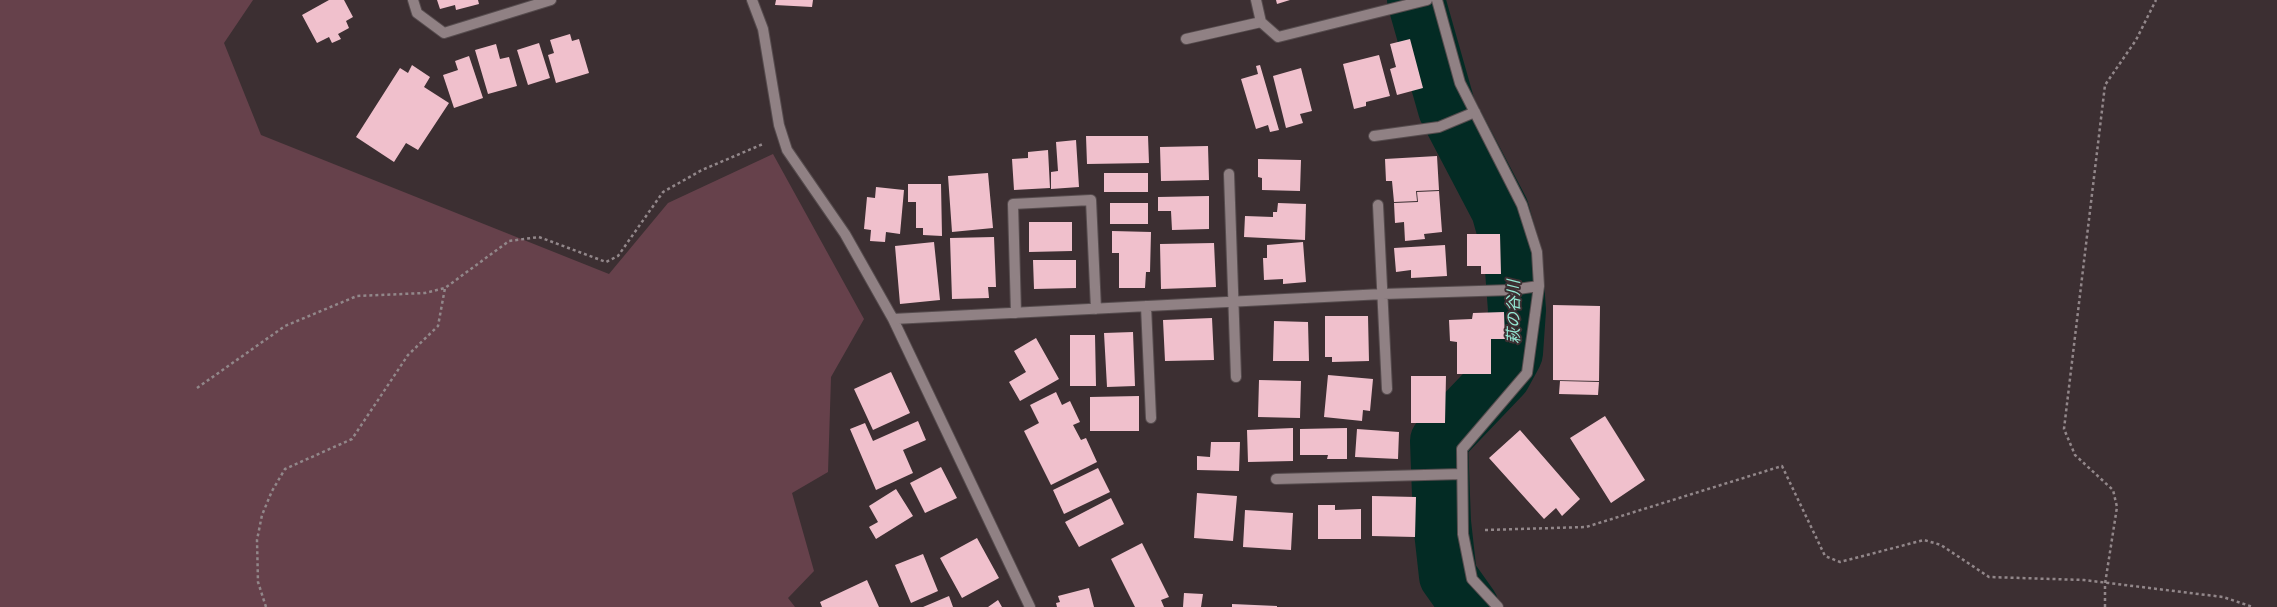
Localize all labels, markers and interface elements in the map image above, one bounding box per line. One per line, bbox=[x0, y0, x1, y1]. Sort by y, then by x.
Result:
water label: 萩の谷川 bbox=[1504, 280, 1524, 344]

